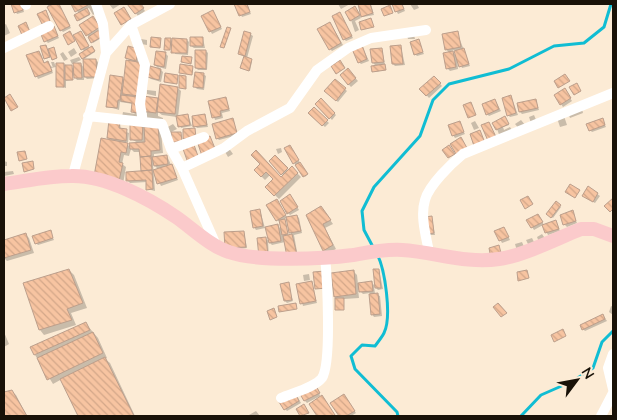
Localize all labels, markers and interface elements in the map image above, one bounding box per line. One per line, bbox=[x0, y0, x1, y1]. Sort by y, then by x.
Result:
north arrow bbox=[552, 355, 602, 405]
text: N bbox=[578, 364, 598, 382]

